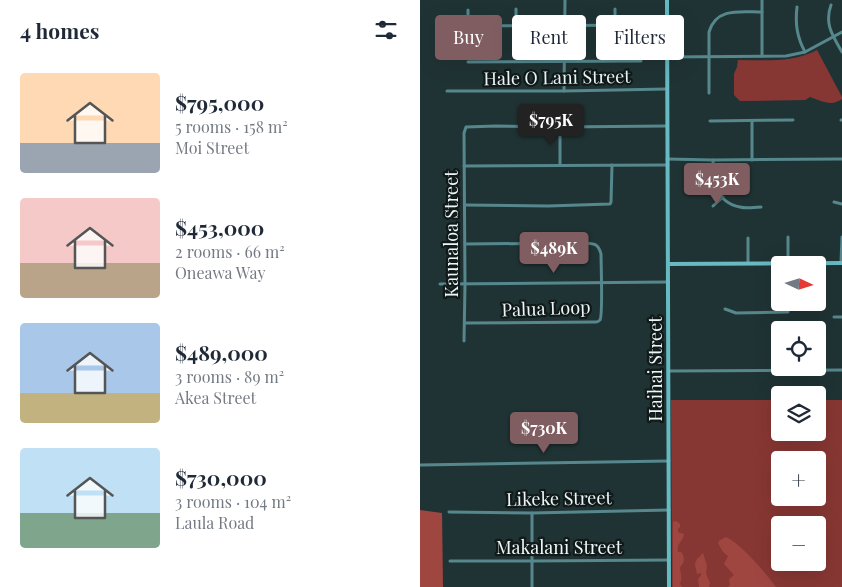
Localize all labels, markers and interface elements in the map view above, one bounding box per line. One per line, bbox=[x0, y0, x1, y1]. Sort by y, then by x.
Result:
chip: Buy bbox=[435, 15, 502, 60]
chip: Rent bbox=[512, 15, 586, 60]
chip: Filters bbox=[596, 15, 684, 60]
text: 4 homes bbox=[20, 16, 99, 44]
icon: filters bbox=[372, 16, 400, 44]
street label: Hale O Lani Street bbox=[483, 64, 631, 90]
text: $795,000 bbox=[175, 88, 264, 116]
icon: home bbox=[60, 93, 120, 153]
pin: $795K bbox=[516, 104, 586, 146]
text: $795K bbox=[529, 109, 573, 130]
text: 5 rooms · 158 m² bbox=[175, 116, 288, 137]
text: Moi Street bbox=[175, 137, 249, 158]
pin: $453K bbox=[682, 162, 752, 205]
text: $453K bbox=[695, 168, 739, 189]
street label: Kaunaloa Street bbox=[439, 170, 463, 298]
text: $453,000 bbox=[175, 213, 264, 241]
icon: home bbox=[60, 218, 120, 278]
pin: $489K bbox=[519, 232, 589, 274]
text: $489K bbox=[531, 237, 577, 258]
text: 2 rooms · 66 m² bbox=[175, 241, 285, 262]
north arrow bbox=[771, 256, 826, 311]
map controls bbox=[771, 256, 826, 571]
text: Oneawa Way bbox=[175, 262, 265, 283]
street label: Palua Loop bbox=[501, 294, 591, 322]
street label: Haihai Street bbox=[643, 316, 667, 422]
button: locate bbox=[771, 321, 826, 376]
text: $489,000 bbox=[175, 338, 268, 366]
icon: home bbox=[60, 343, 120, 403]
text: 3 rooms · 89 m² bbox=[175, 366, 284, 387]
button: layers bbox=[771, 386, 826, 441]
text: Akea Street bbox=[175, 387, 256, 408]
pin: $730K bbox=[509, 412, 579, 454]
text: $730K bbox=[521, 417, 567, 438]
button: + bbox=[771, 451, 826, 506]
text: $730,000 bbox=[175, 463, 267, 491]
icon: home bbox=[60, 468, 120, 528]
street label: Likeke Street bbox=[506, 485, 613, 511]
text: 3 rooms · 104 m² bbox=[175, 491, 291, 512]
text: Laula Road bbox=[175, 512, 254, 533]
button: − bbox=[771, 516, 826, 571]
street label: Makalani Street bbox=[496, 535, 623, 559]

